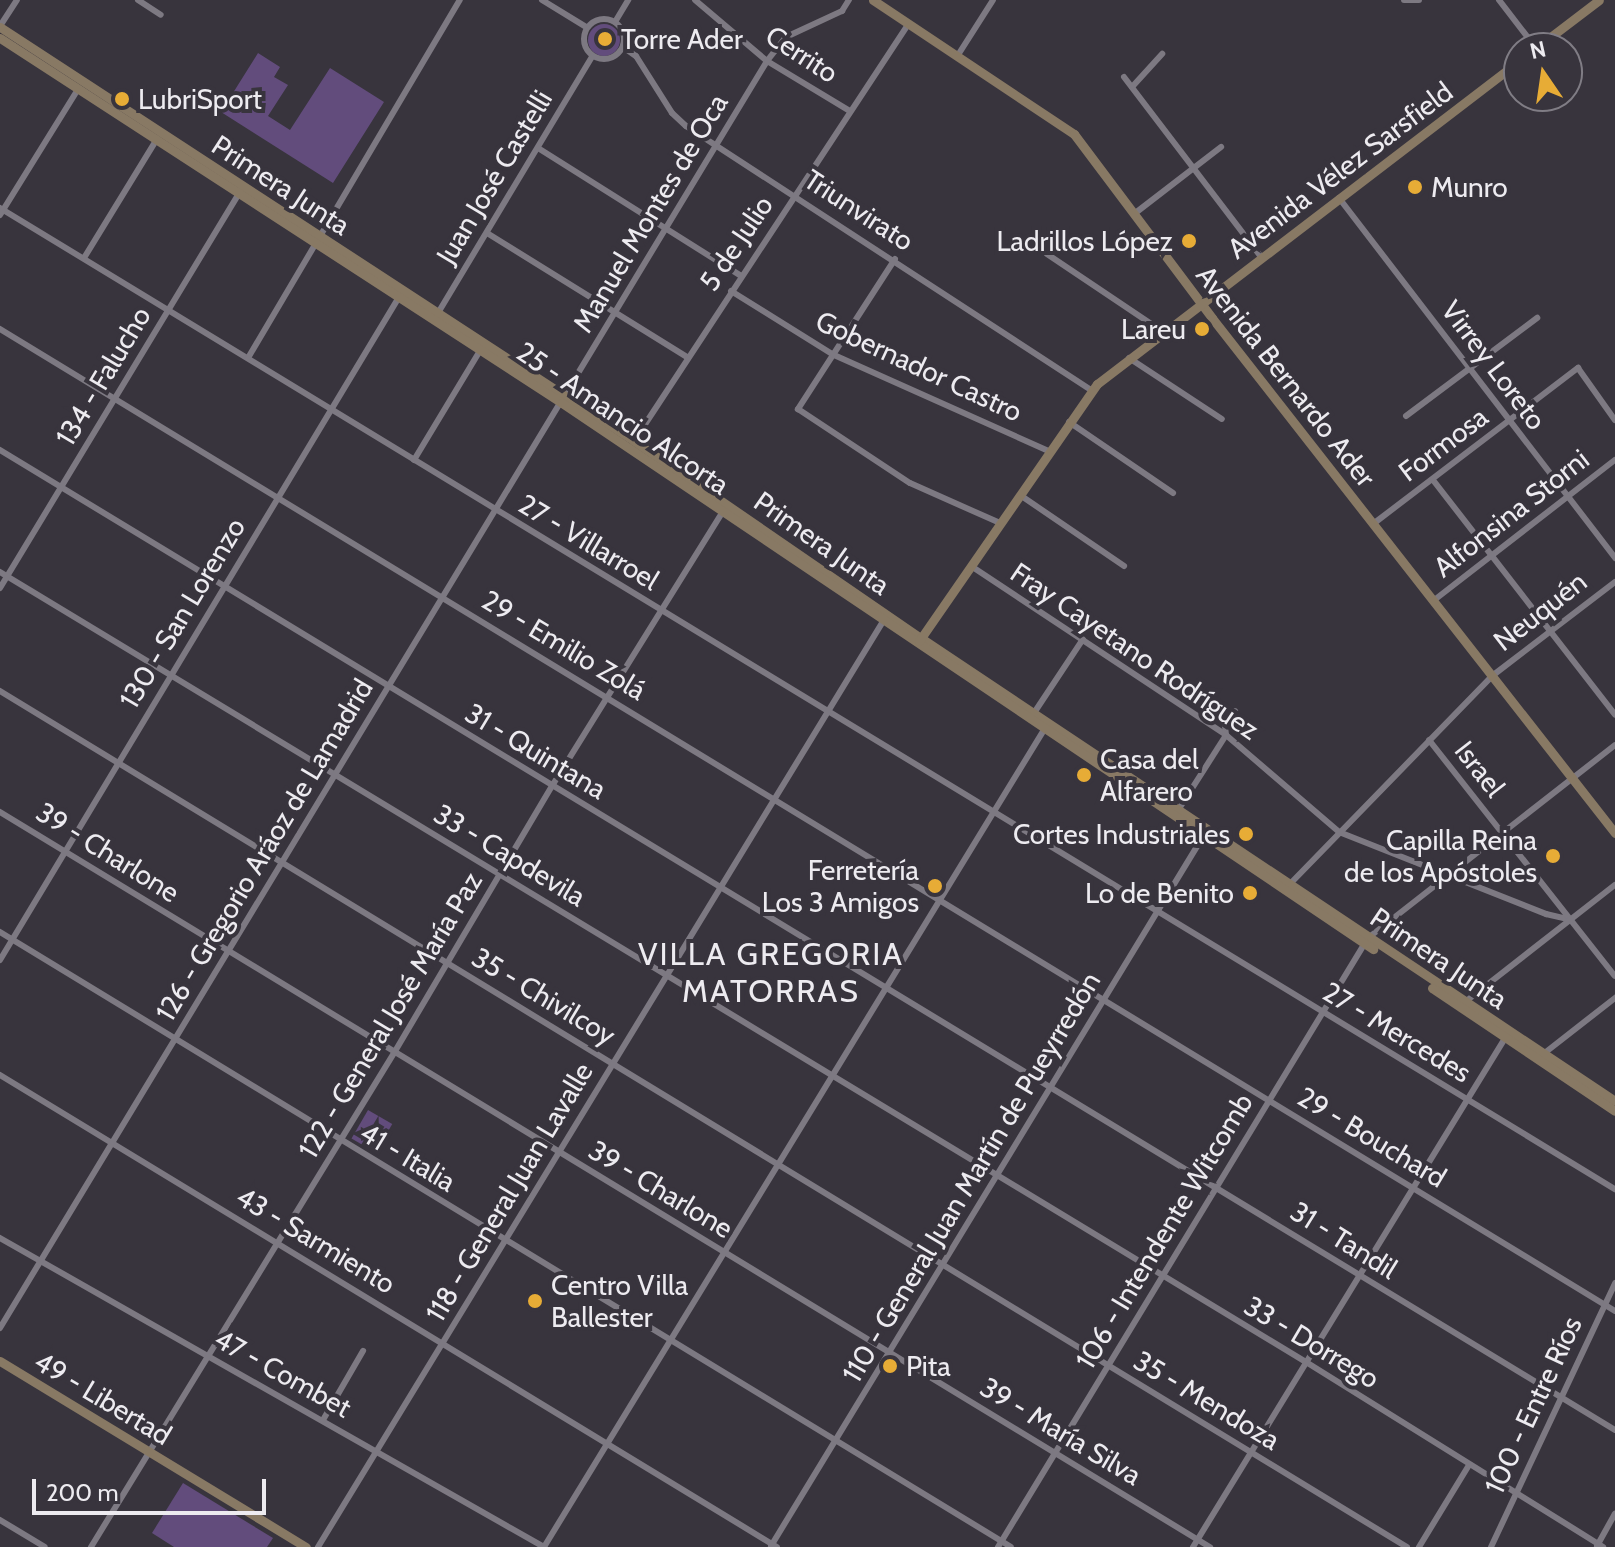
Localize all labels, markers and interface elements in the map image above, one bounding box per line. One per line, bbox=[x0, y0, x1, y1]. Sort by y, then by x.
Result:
street label: Cerrito bbox=[759, 18, 845, 90]
place label: Torre Ader bbox=[621, 22, 743, 56]
marker: Torre Ader bbox=[596, 30, 614, 48]
north arrow bbox=[1503, 32, 1583, 112]
text: N bbox=[1527, 35, 1549, 65]
street label: Avenida Vélez Sarsfield bbox=[1221, 74, 1459, 266]
place label: LubriSport bbox=[138, 82, 262, 116]
street label: Juan José Castelli bbox=[429, 84, 559, 270]
street label: Manuel Montes de Oca bbox=[566, 88, 734, 338]
marker: LubriSport bbox=[113, 90, 131, 108]
street label: Primera Junta bbox=[206, 128, 356, 242]
street label: Triunvirato bbox=[798, 162, 920, 258]
place label: Munro bbox=[1431, 170, 1508, 204]
marker: Munro bbox=[1406, 178, 1424, 196]
street label: 5 de Julio bbox=[692, 189, 780, 297]
place label: Ladrillos López bbox=[997, 224, 1173, 258]
marker: Ladrillos López bbox=[1180, 232, 1198, 250]
street label: Avenida Bernardo Ader bbox=[1189, 259, 1383, 493]
street label: Virrey Loreto bbox=[1435, 294, 1553, 436]
street label: 134 - Falucho bbox=[48, 300, 158, 452]
street label: Gobernador Castro bbox=[811, 304, 1027, 428]
place label: Lareu bbox=[1121, 312, 1186, 346]
marker: Lareu bbox=[1193, 320, 1211, 338]
street label: 25 - Amancio Alcorta bbox=[511, 335, 735, 501]
street label: Formosa bbox=[1392, 400, 1494, 488]
street label: Alfonsina Storni bbox=[1427, 442, 1595, 584]
street label: Primera Junta bbox=[748, 484, 896, 602]
street label: 27 - Villarroel bbox=[513, 487, 665, 597]
street label: 130 - San Lorenzo bbox=[112, 512, 252, 714]
street label: Fray Cayetano Rodríguez bbox=[1005, 555, 1265, 747]
street label: Neuquén bbox=[1487, 564, 1593, 658]
street label: 29 - Emilio Zolá bbox=[476, 583, 652, 707]
street label: 126 - Gregorio Aráoz de Lamadrid bbox=[148, 673, 380, 1027]
street label: 31 - Quintana bbox=[460, 696, 612, 806]
street label: Israel bbox=[1448, 734, 1512, 804]
place label: Casa del Alfarero bbox=[1100, 742, 1199, 808]
marker: Casa del Alfarero bbox=[1075, 766, 1093, 784]
street label: 39 - Charlone bbox=[30, 795, 186, 909]
street label: 33 - Capdevila bbox=[428, 797, 592, 913]
place label: Cortes Industriales bbox=[1013, 817, 1230, 851]
place label: Capilla Reina de los Apóstoles bbox=[1344, 823, 1537, 889]
marker: Cortes Industriales bbox=[1237, 825, 1255, 843]
marker: Capilla Reina de los Apóstoles bbox=[1544, 847, 1562, 865]
place label: Ferretería Los 3 Amigos bbox=[762, 853, 919, 919]
street label: 122 - General José María Paz bbox=[291, 866, 489, 1164]
place label: Lo de Benito bbox=[1085, 876, 1234, 910]
marker: Ferretería Los 3 Amigos bbox=[926, 877, 944, 895]
marker: Lo de Benito bbox=[1241, 884, 1259, 902]
street label: Primera Junta bbox=[1364, 900, 1514, 1016]
district label: VILLA GREGORIA MATORRAS bbox=[638, 936, 904, 1011]
street label: 35 - Chivilcoy bbox=[466, 940, 622, 1052]
street label: 110 - General Juan Martín de Pueyrredón bbox=[835, 966, 1107, 1388]
street label: 27 - Mercedes bbox=[1317, 975, 1477, 1089]
street label: 118 - General Juan Lavalle bbox=[418, 1056, 600, 1328]
street label: 29 - Bouchard bbox=[1292, 1080, 1452, 1194]
street label: 106 - Intendente Witcomb bbox=[1068, 1087, 1260, 1375]
street label: 41 - Italia bbox=[354, 1115, 462, 1199]
street label: 39 - Charlone bbox=[583, 1133, 739, 1245]
street label: 43 - Sarmiento bbox=[230, 1179, 402, 1301]
street label: 31 - Tandil bbox=[1285, 1194, 1403, 1286]
place label: Centro Villa Ballester bbox=[551, 1268, 688, 1334]
street label: 33 - Dorrego bbox=[1238, 1289, 1386, 1395]
marker: Centro Villa Ballester bbox=[526, 1292, 544, 1310]
street label: 100 - Entre Ríos bbox=[1477, 1311, 1589, 1499]
street label: 47 - Combet bbox=[209, 1322, 357, 1424]
street label: 35 - Mendoza bbox=[1128, 1343, 1286, 1457]
street label: 49 - Libertad bbox=[28, 1344, 178, 1452]
place label: Pita bbox=[906, 1349, 951, 1383]
marker: Pita bbox=[881, 1357, 899, 1375]
street label: 39 - María Silva bbox=[975, 1370, 1147, 1492]
scale bar bbox=[36, 1463, 270, 1513]
text: 200 m bbox=[46, 1478, 119, 1507]

